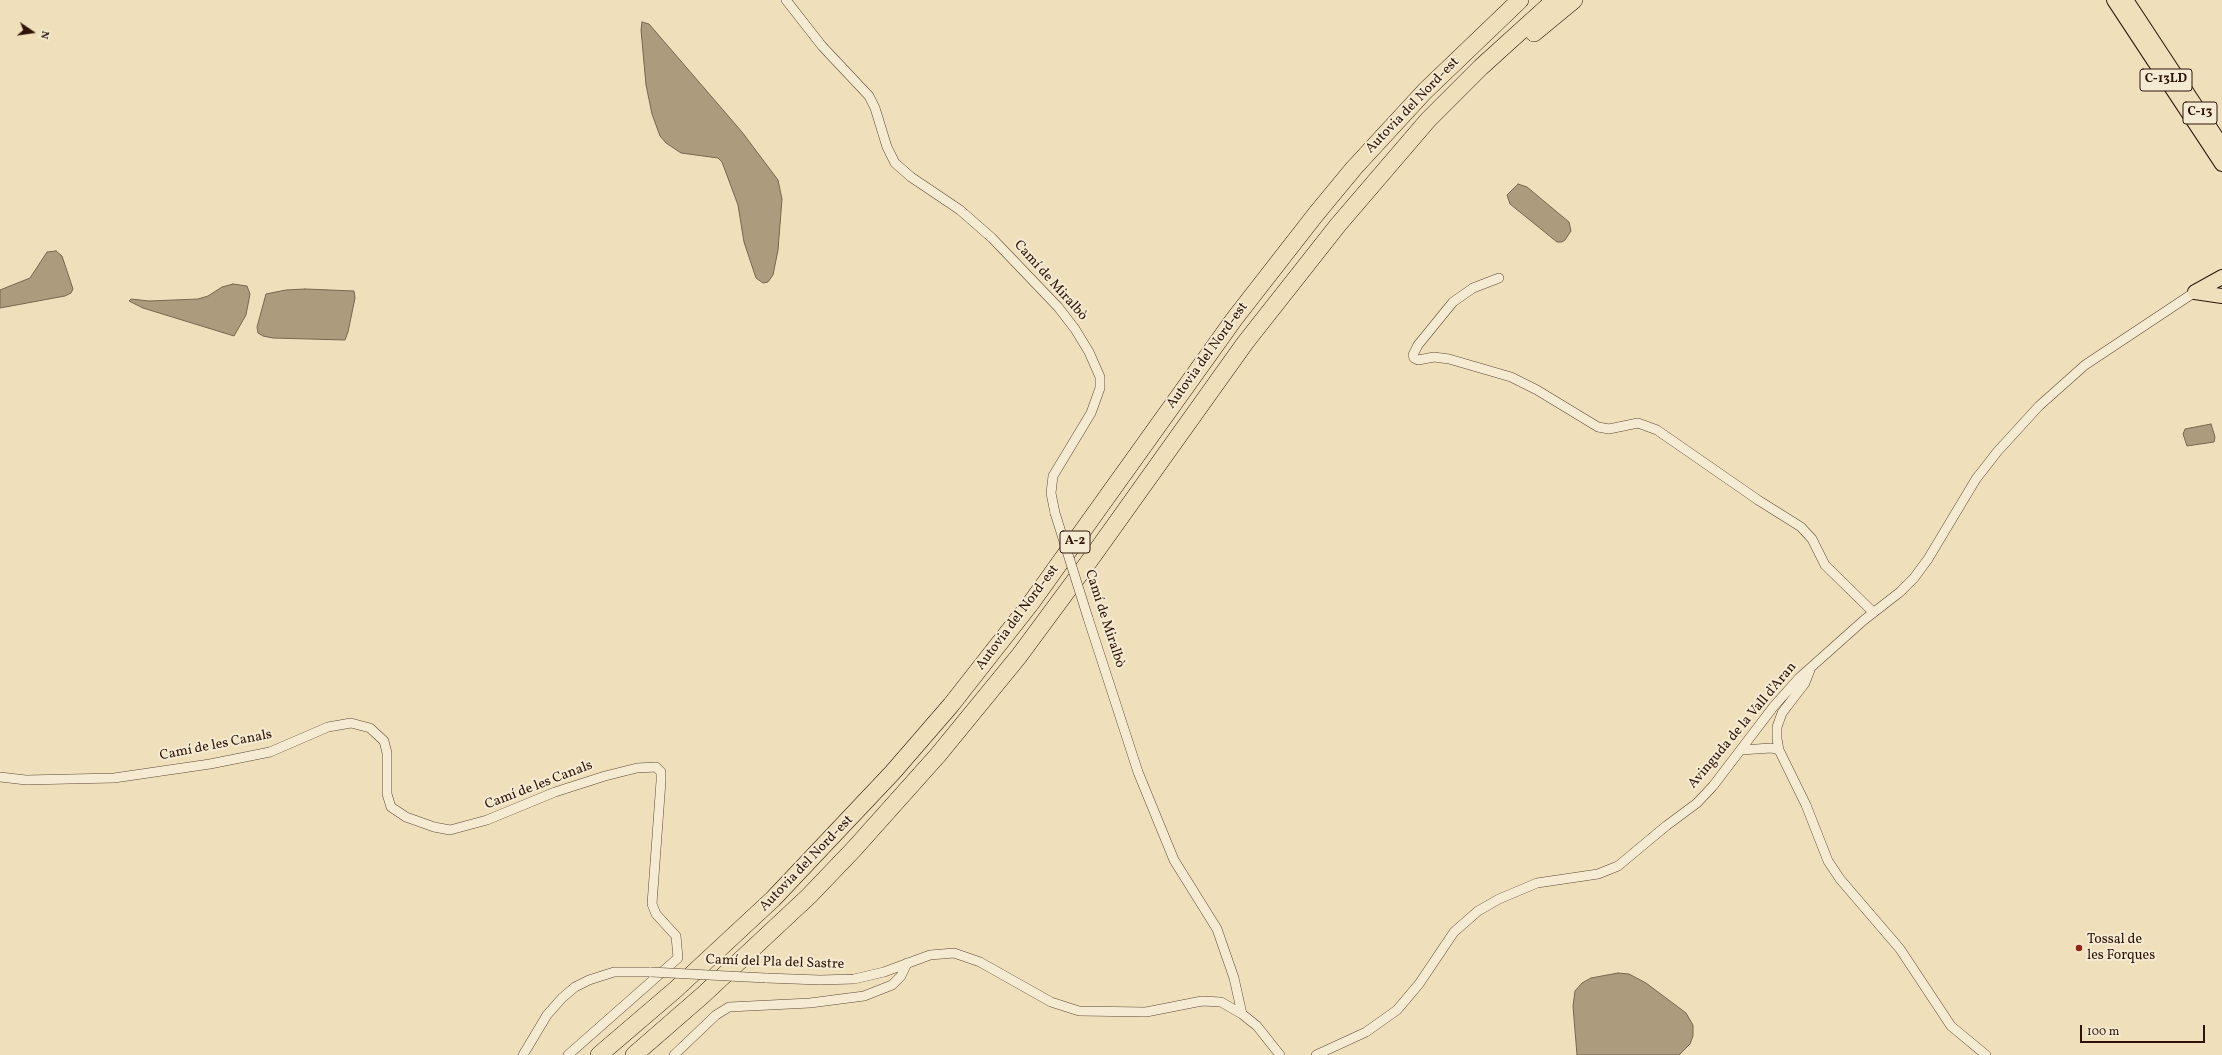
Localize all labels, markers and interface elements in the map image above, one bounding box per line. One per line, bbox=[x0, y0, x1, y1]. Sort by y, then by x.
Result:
north arrow bbox=[12, 12, 52, 52]
text: N bbox=[36, 29, 52, 40]
street label: Autovia del Nord-est bbox=[1363, 54, 1463, 158]
road number: C-13LD bbox=[2140, 69, 2192, 91]
road number: C-13 bbox=[2183, 102, 2217, 124]
street label: Camí de Miralbò bbox=[1010, 237, 1090, 325]
street label: Autovia del Nord-est bbox=[1164, 300, 1252, 412]
road number: A-2 bbox=[1060, 531, 1090, 553]
street label: Autovia del Nord-est bbox=[973, 562, 1063, 674]
street label: Camí de Miralbò bbox=[1080, 568, 1128, 670]
street label: Avinguda de la Vall d'Aran bbox=[1685, 659, 1801, 793]
street label: Camí de les Canals bbox=[158, 727, 274, 765]
street label: Camí de les Canals bbox=[483, 758, 595, 814]
street label: Autovia del Nord-est bbox=[757, 812, 857, 916]
place label: Tossal de les Forques bbox=[2087, 932, 2155, 964]
marker: Tossal de les Forques bbox=[2074, 943, 2084, 953]
street label: Camí del Pla del Sastre bbox=[705, 952, 845, 974]
scale bar bbox=[2082, 1017, 2207, 1043]
text: 100 m bbox=[2087, 1024, 2119, 1040]

